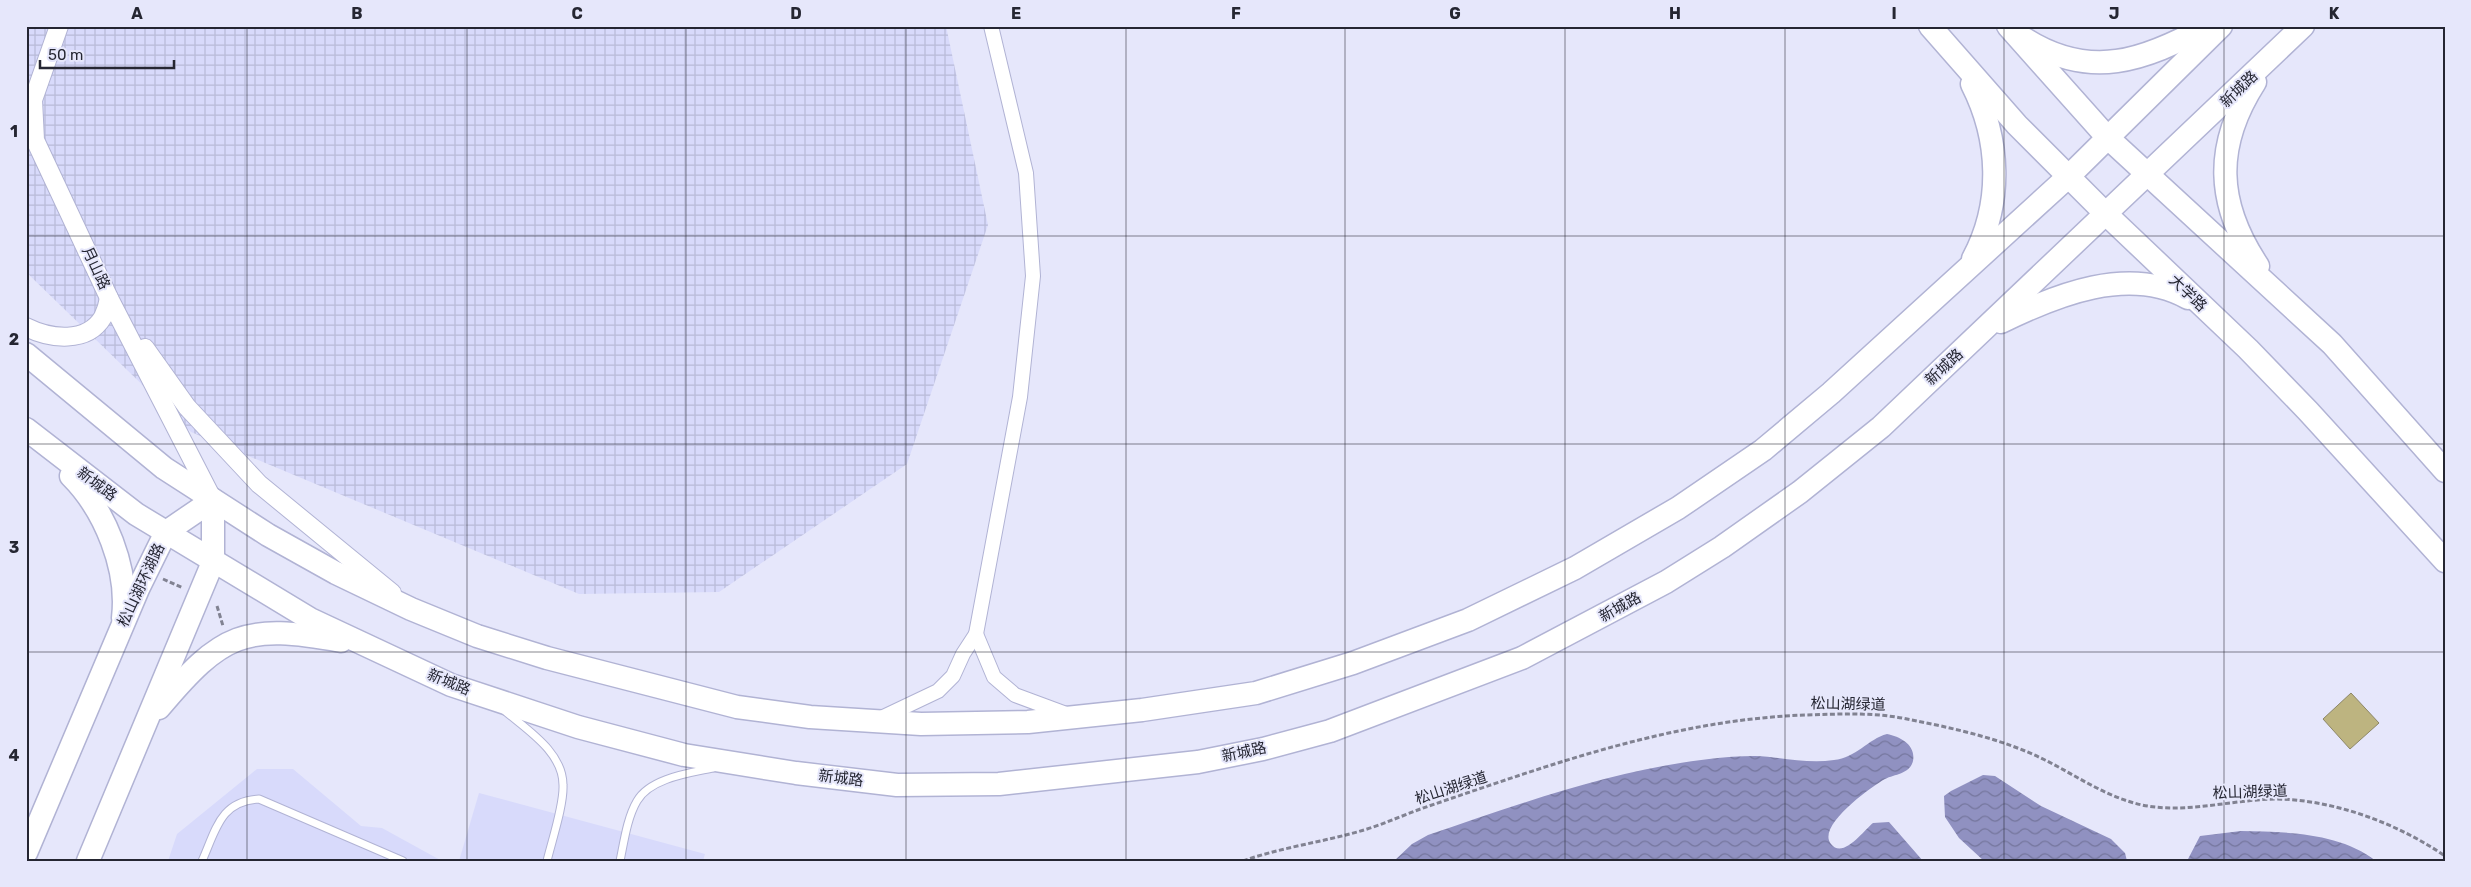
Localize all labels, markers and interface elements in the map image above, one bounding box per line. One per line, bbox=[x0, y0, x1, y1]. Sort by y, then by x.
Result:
text: A bbox=[131, 4, 143, 23]
text: B bbox=[351, 4, 363, 23]
text: C bbox=[571, 4, 583, 23]
text: D bbox=[790, 4, 802, 23]
text: E bbox=[1011, 4, 1021, 23]
text: F bbox=[1231, 4, 1241, 23]
text: G bbox=[1449, 4, 1461, 23]
text: H bbox=[1669, 4, 1681, 23]
text: I bbox=[1891, 4, 1897, 23]
text: J bbox=[2109, 4, 2119, 23]
text: K bbox=[2329, 4, 2340, 23]
scale bar bbox=[40, 38, 174, 70]
text: 50 m bbox=[48, 46, 83, 64]
street label: 新城路 bbox=[2217, 67, 2261, 111]
text: 1 bbox=[10, 122, 18, 141]
street label: 月山路 bbox=[78, 244, 114, 292]
street label: 大学路 bbox=[2166, 271, 2210, 315]
text: 2 bbox=[9, 330, 19, 349]
street label: 新城路 bbox=[1921, 345, 1967, 389]
street label: 新城路 bbox=[74, 463, 120, 505]
text: 3 bbox=[9, 538, 19, 557]
street label: 松山湖环湖路 bbox=[114, 540, 168, 630]
street label: 新城路 bbox=[1596, 588, 1644, 626]
street label: 新城路 bbox=[425, 665, 473, 699]
street label: 松山湖绿道 bbox=[1810, 694, 1886, 714]
street label: 新城路 bbox=[1220, 739, 1268, 765]
text: 4 bbox=[9, 746, 20, 765]
street label: 新城路 bbox=[818, 766, 864, 790]
street label: 松山湖绿道 bbox=[1413, 768, 1489, 808]
street label: 松山湖绿道 bbox=[2212, 782, 2288, 802]

